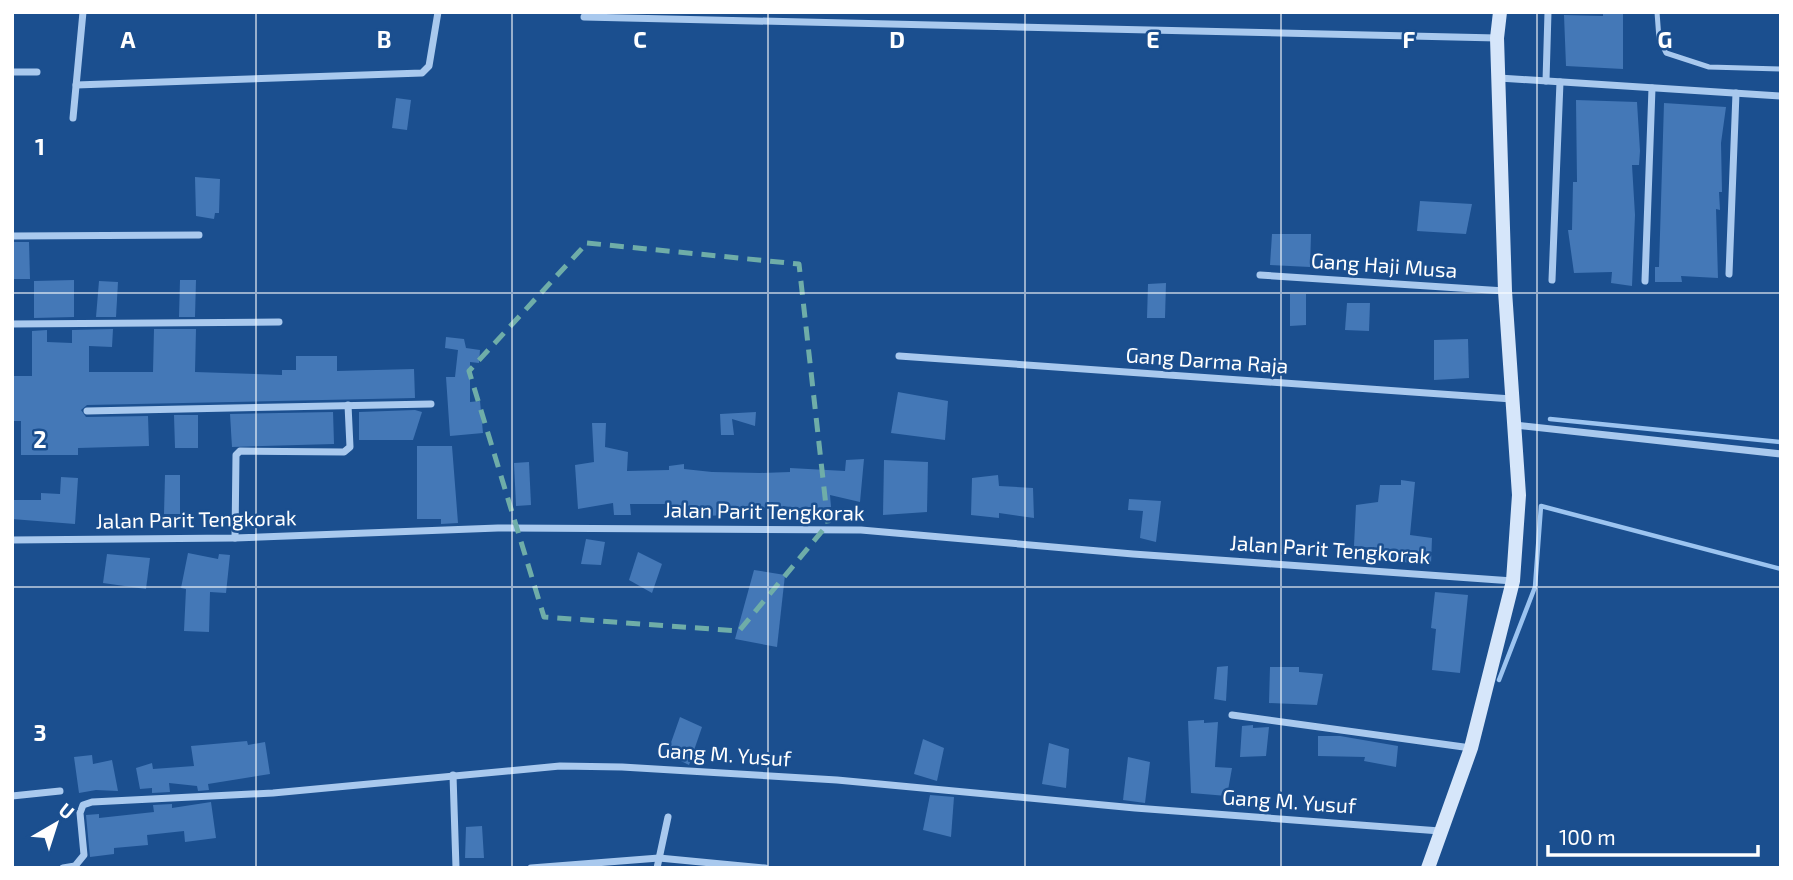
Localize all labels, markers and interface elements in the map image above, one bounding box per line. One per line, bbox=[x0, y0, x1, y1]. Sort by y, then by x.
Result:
text: A bbox=[120, 25, 136, 53]
text: B bbox=[377, 25, 391, 53]
text: C bbox=[633, 25, 647, 53]
text: D bbox=[889, 25, 905, 53]
text: E bbox=[1146, 25, 1160, 53]
text: F bbox=[1403, 25, 1416, 53]
text: G bbox=[1658, 25, 1672, 53]
text: 1 bbox=[35, 132, 45, 160]
street label: Gang Haji Musa bbox=[1310, 247, 1458, 283]
street label: Gang Darma Raja bbox=[1125, 341, 1289, 379]
text: 2 bbox=[33, 425, 47, 453]
street label: Jalan Parit Tengkorak bbox=[663, 496, 865, 525]
street label: Jalan Parit Tengkorak bbox=[95, 504, 297, 533]
street label: Jalan Parit Tengkorak bbox=[1229, 529, 1432, 568]
text: 3 bbox=[33, 718, 47, 746]
street label: Gang M. Yusuf bbox=[656, 736, 793, 771]
street label: Gang M. Yusuf bbox=[1221, 783, 1358, 818]
north arrow bbox=[21, 789, 91, 859]
text: U bbox=[55, 797, 79, 823]
scale bar bbox=[1548, 814, 1758, 858]
text: 100 m bbox=[1559, 824, 1616, 849]

